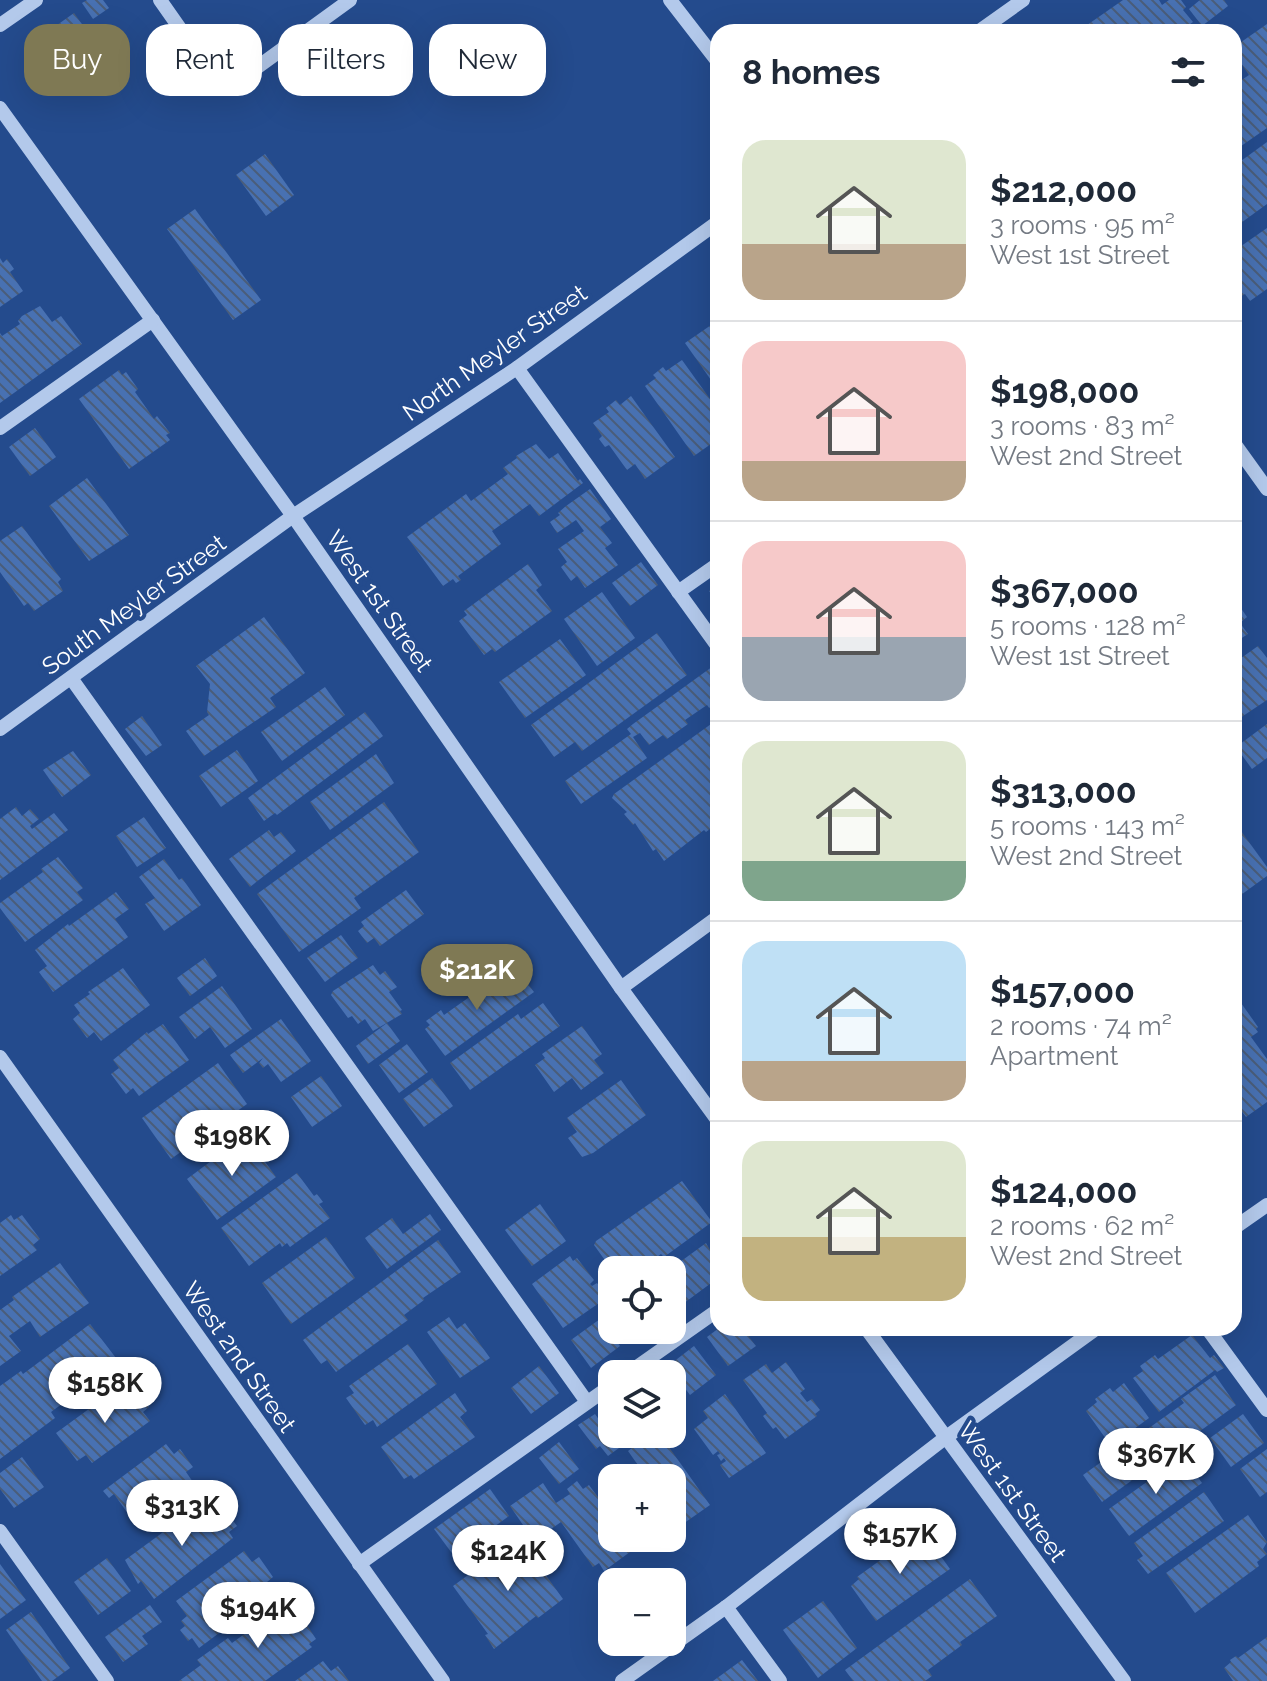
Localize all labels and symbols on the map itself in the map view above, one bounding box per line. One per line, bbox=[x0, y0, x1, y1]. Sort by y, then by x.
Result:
street label: North Meyler Street bbox=[397, 278, 592, 427]
street label: West 1st Street bbox=[320, 524, 439, 677]
street label: South Meyler Street bbox=[36, 528, 231, 681]
pin: $212K bbox=[421, 944, 533, 1012]
pin: $198K bbox=[176, 1110, 288, 1178]
street label: West 2nd Street bbox=[177, 1276, 302, 1438]
pin: $158K bbox=[49, 1357, 161, 1425]
street label: West 1st Street bbox=[952, 1416, 1073, 1567]
pin: $367K bbox=[1100, 1428, 1212, 1496]
pin: $313K bbox=[126, 1480, 238, 1548]
pin: $157K bbox=[844, 1508, 956, 1576]
pin: $124K bbox=[452, 1525, 564, 1593]
pin: $194K bbox=[202, 1582, 314, 1650]

